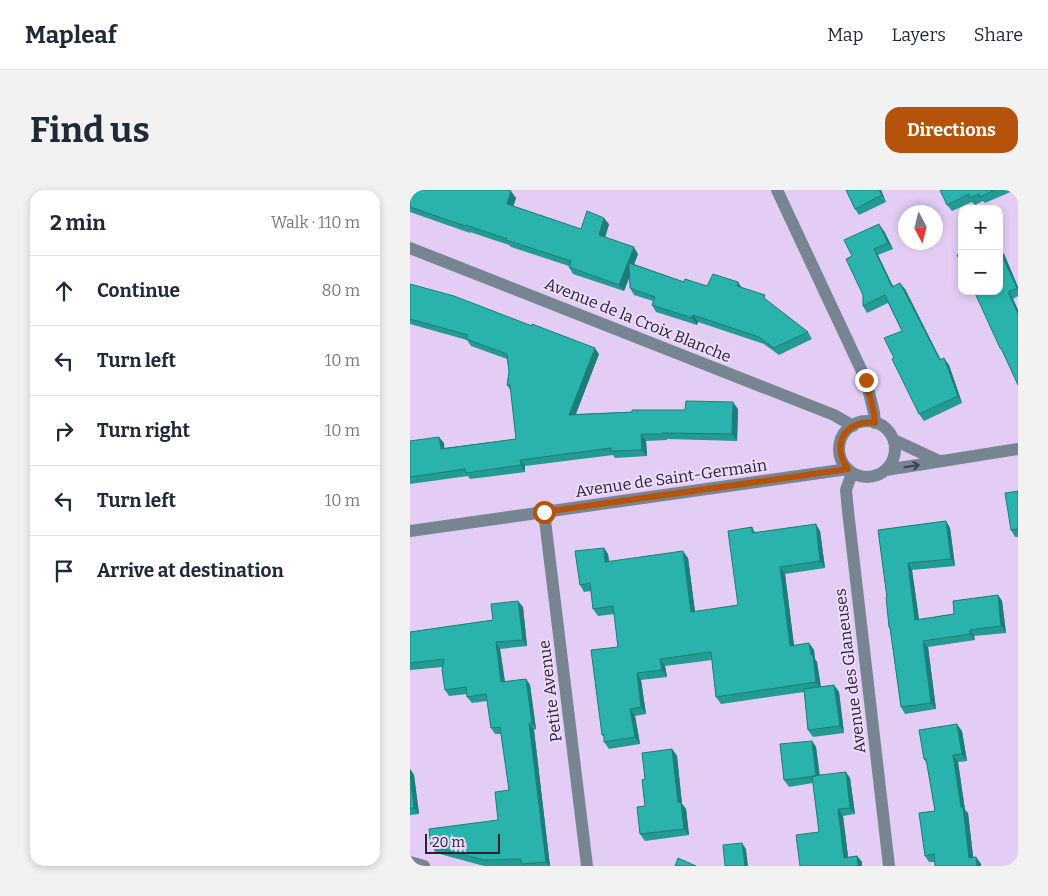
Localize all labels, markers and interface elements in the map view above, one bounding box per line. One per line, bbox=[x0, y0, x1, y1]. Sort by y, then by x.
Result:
text: Mapleaf bbox=[25, 21, 117, 49]
text: Map bbox=[827, 24, 863, 46]
text: Layers bbox=[891, 24, 946, 46]
text: Share bbox=[974, 24, 1023, 46]
button: Directions bbox=[885, 107, 1018, 153]
text: Find us bbox=[30, 109, 150, 151]
north arrow bbox=[898, 205, 943, 250]
map controls bbox=[958, 205, 1003, 295]
button: + bbox=[958, 205, 1003, 250]
text: 2 min bbox=[50, 210, 106, 236]
text: Walk · 110 m bbox=[271, 213, 360, 232]
button: − bbox=[958, 250, 1003, 295]
street label: Avenue de la Croix Blanche bbox=[542, 274, 734, 366]
icon: ahead bbox=[50, 277, 78, 305]
text: Continue bbox=[97, 279, 180, 302]
text: 80 m bbox=[322, 281, 360, 300]
icon: left bbox=[50, 347, 78, 375]
text: Turn left bbox=[97, 349, 176, 372]
text: 10 m bbox=[325, 351, 360, 370]
route end bbox=[855, 369, 878, 392]
icon: right bbox=[50, 417, 78, 445]
text: Turn right bbox=[97, 419, 190, 442]
text: 10 m bbox=[325, 421, 360, 440]
street label: Avenue de Saint-Germain bbox=[574, 455, 768, 501]
one-way arrow bbox=[904, 460, 920, 470]
icon: left bbox=[50, 487, 78, 515]
text: Turn left bbox=[97, 489, 176, 512]
text: 10 m bbox=[325, 491, 360, 510]
route start bbox=[533, 501, 556, 524]
icon: arrive bbox=[50, 557, 78, 585]
text: Arrive at destination bbox=[97, 559, 284, 582]
street label: Avenue des Glaneuses bbox=[830, 587, 870, 755]
street label: Petite Avenue bbox=[534, 639, 566, 743]
scale bar bbox=[425, 831, 500, 854]
text: 20 m bbox=[432, 834, 465, 851]

